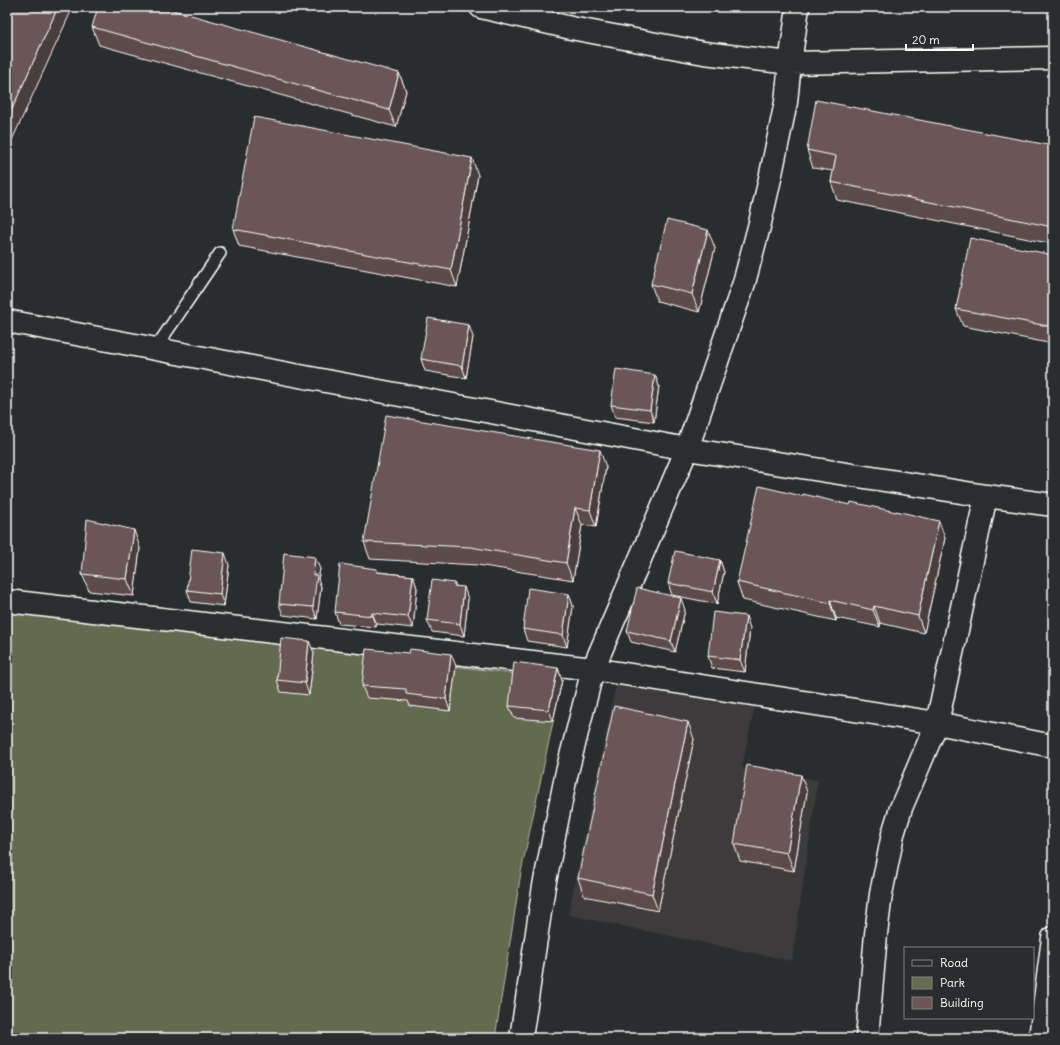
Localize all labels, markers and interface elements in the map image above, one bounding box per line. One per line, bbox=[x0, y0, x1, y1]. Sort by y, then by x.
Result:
scale bar bbox=[906, 26, 973, 52]
text: 20 m bbox=[912, 32, 940, 47]
legend bbox=[904, 947, 1034, 1019]
text: Road bbox=[940, 955, 968, 970]
text: Park bbox=[940, 975, 965, 990]
text: Building bbox=[940, 995, 984, 1010]

